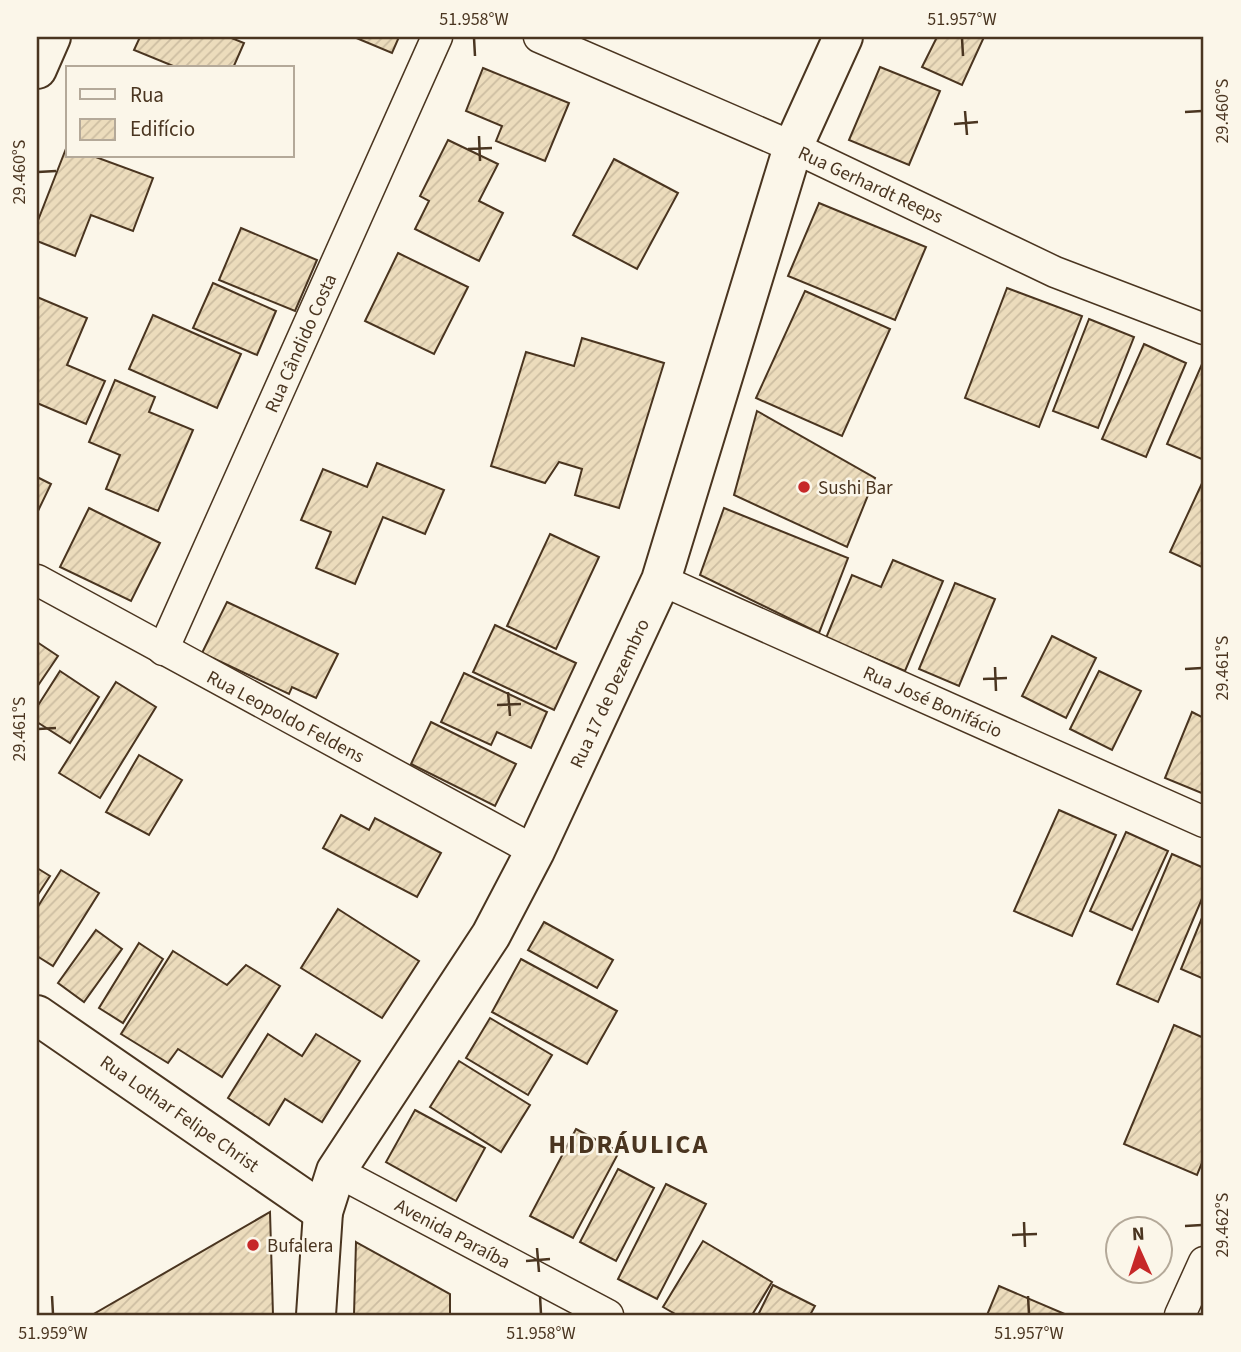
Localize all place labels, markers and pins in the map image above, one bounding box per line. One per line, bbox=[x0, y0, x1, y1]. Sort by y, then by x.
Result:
place label: Sushi Bar bbox=[818, 475, 893, 502]
marker: Sushi Bar bbox=[796, 479, 812, 495]
place label: Bufalera bbox=[267, 1233, 333, 1260]
marker: Bufalera bbox=[245, 1237, 261, 1253]

